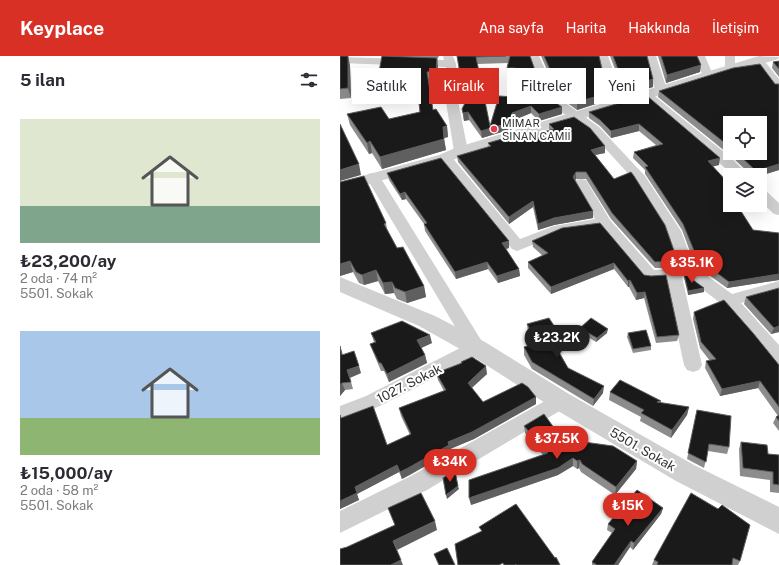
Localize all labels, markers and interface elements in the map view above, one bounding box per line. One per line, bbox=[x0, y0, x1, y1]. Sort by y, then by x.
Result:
text: Keyplace bbox=[20, 17, 104, 39]
text: Ana sayfa bbox=[479, 20, 544, 36]
text: Harita bbox=[566, 20, 606, 36]
text: Hakkında bbox=[628, 20, 690, 36]
text: İletişim bbox=[712, 20, 759, 36]
chip: Satılık bbox=[352, 68, 421, 104]
chip: Kiralık bbox=[429, 68, 499, 104]
chip: Filtreler bbox=[507, 68, 586, 104]
chip: Yeni bbox=[594, 68, 649, 104]
icon: filters bbox=[298, 69, 320, 91]
text: 5 ilan bbox=[20, 70, 65, 90]
place label: MİMAR SİNAN CAMİİ bbox=[502, 116, 571, 142]
map controls bbox=[723, 116, 767, 212]
button: locate bbox=[723, 116, 767, 160]
marker: MİMAR SİNAN CAMİİ bbox=[489, 124, 499, 134]
icon: home bbox=[134, 145, 206, 217]
button: layers bbox=[723, 168, 767, 212]
pin: ₺35.1K bbox=[659, 250, 725, 284]
text: ₺23,200/ay bbox=[20, 251, 116, 271]
text: ₺35.1K bbox=[670, 255, 714, 270]
text: 2 oda · 74 m² bbox=[20, 271, 97, 286]
text: 5501. Sokak bbox=[20, 286, 94, 301]
pin: ₺23.2K bbox=[524, 325, 590, 359]
text: ₺23.2K bbox=[534, 330, 580, 345]
icon: home bbox=[134, 357, 206, 429]
street label: 1027. Sokak bbox=[374, 361, 444, 406]
street label: 5501. Sokak bbox=[607, 425, 678, 474]
pin: ₺37.5K bbox=[524, 426, 590, 460]
text: ₺37.5K bbox=[534, 431, 580, 446]
pin: ₺34K bbox=[426, 449, 474, 483]
text: ₺34K bbox=[433, 454, 467, 469]
text: ₺15,000/ay bbox=[20, 463, 113, 483]
text: 2 oda · 58 m² bbox=[20, 483, 98, 498]
pin: ₺15K bbox=[604, 493, 652, 527]
text: 5501. Sokak bbox=[20, 498, 94, 513]
text: ₺15K bbox=[612, 498, 644, 513]

